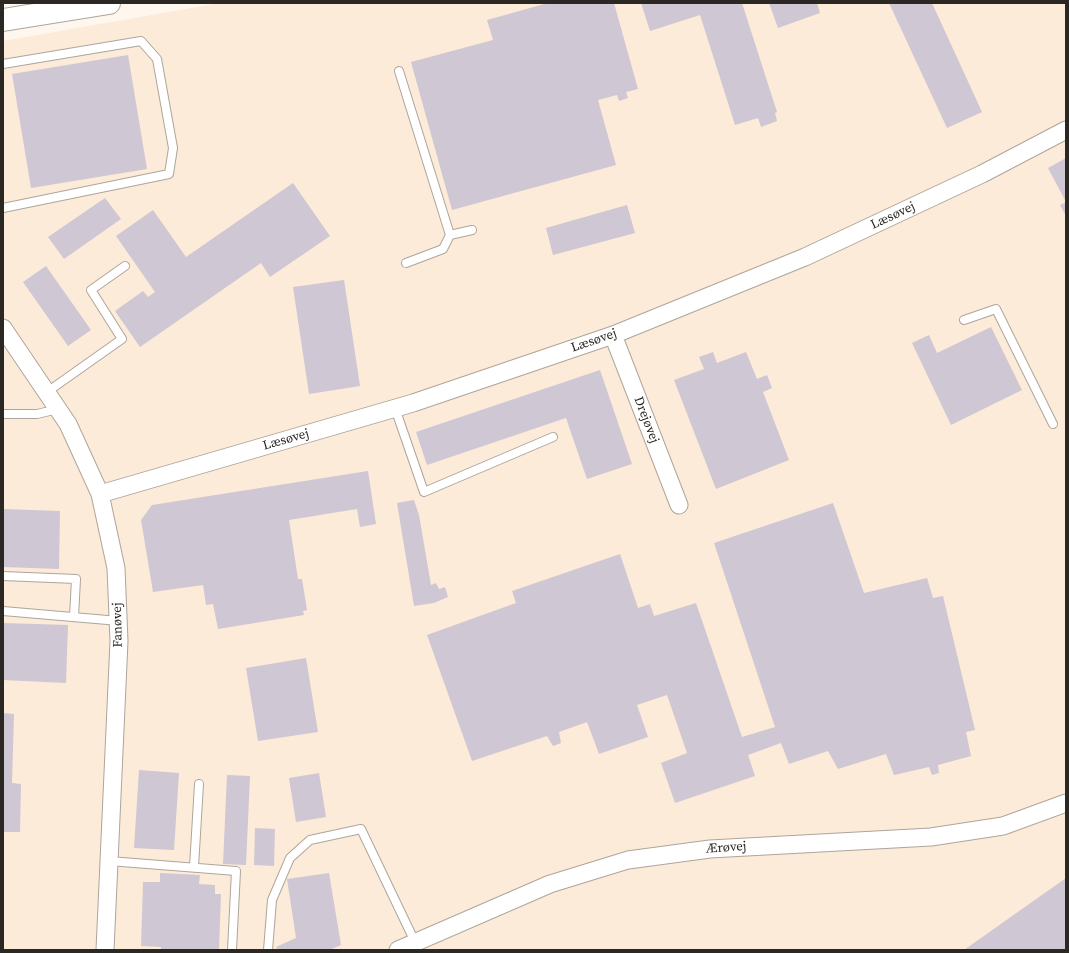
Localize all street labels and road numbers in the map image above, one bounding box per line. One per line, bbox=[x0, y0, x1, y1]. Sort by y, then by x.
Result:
street label: Læsøvej bbox=[868, 199, 918, 233]
street label: Læsøvej bbox=[569, 326, 619, 356]
street label: Drejøvej bbox=[630, 395, 662, 445]
street label: Læsøvej bbox=[261, 426, 311, 454]
street label: Fanøvej bbox=[110, 602, 126, 648]
street label: Ærøvej bbox=[705, 839, 747, 857]

